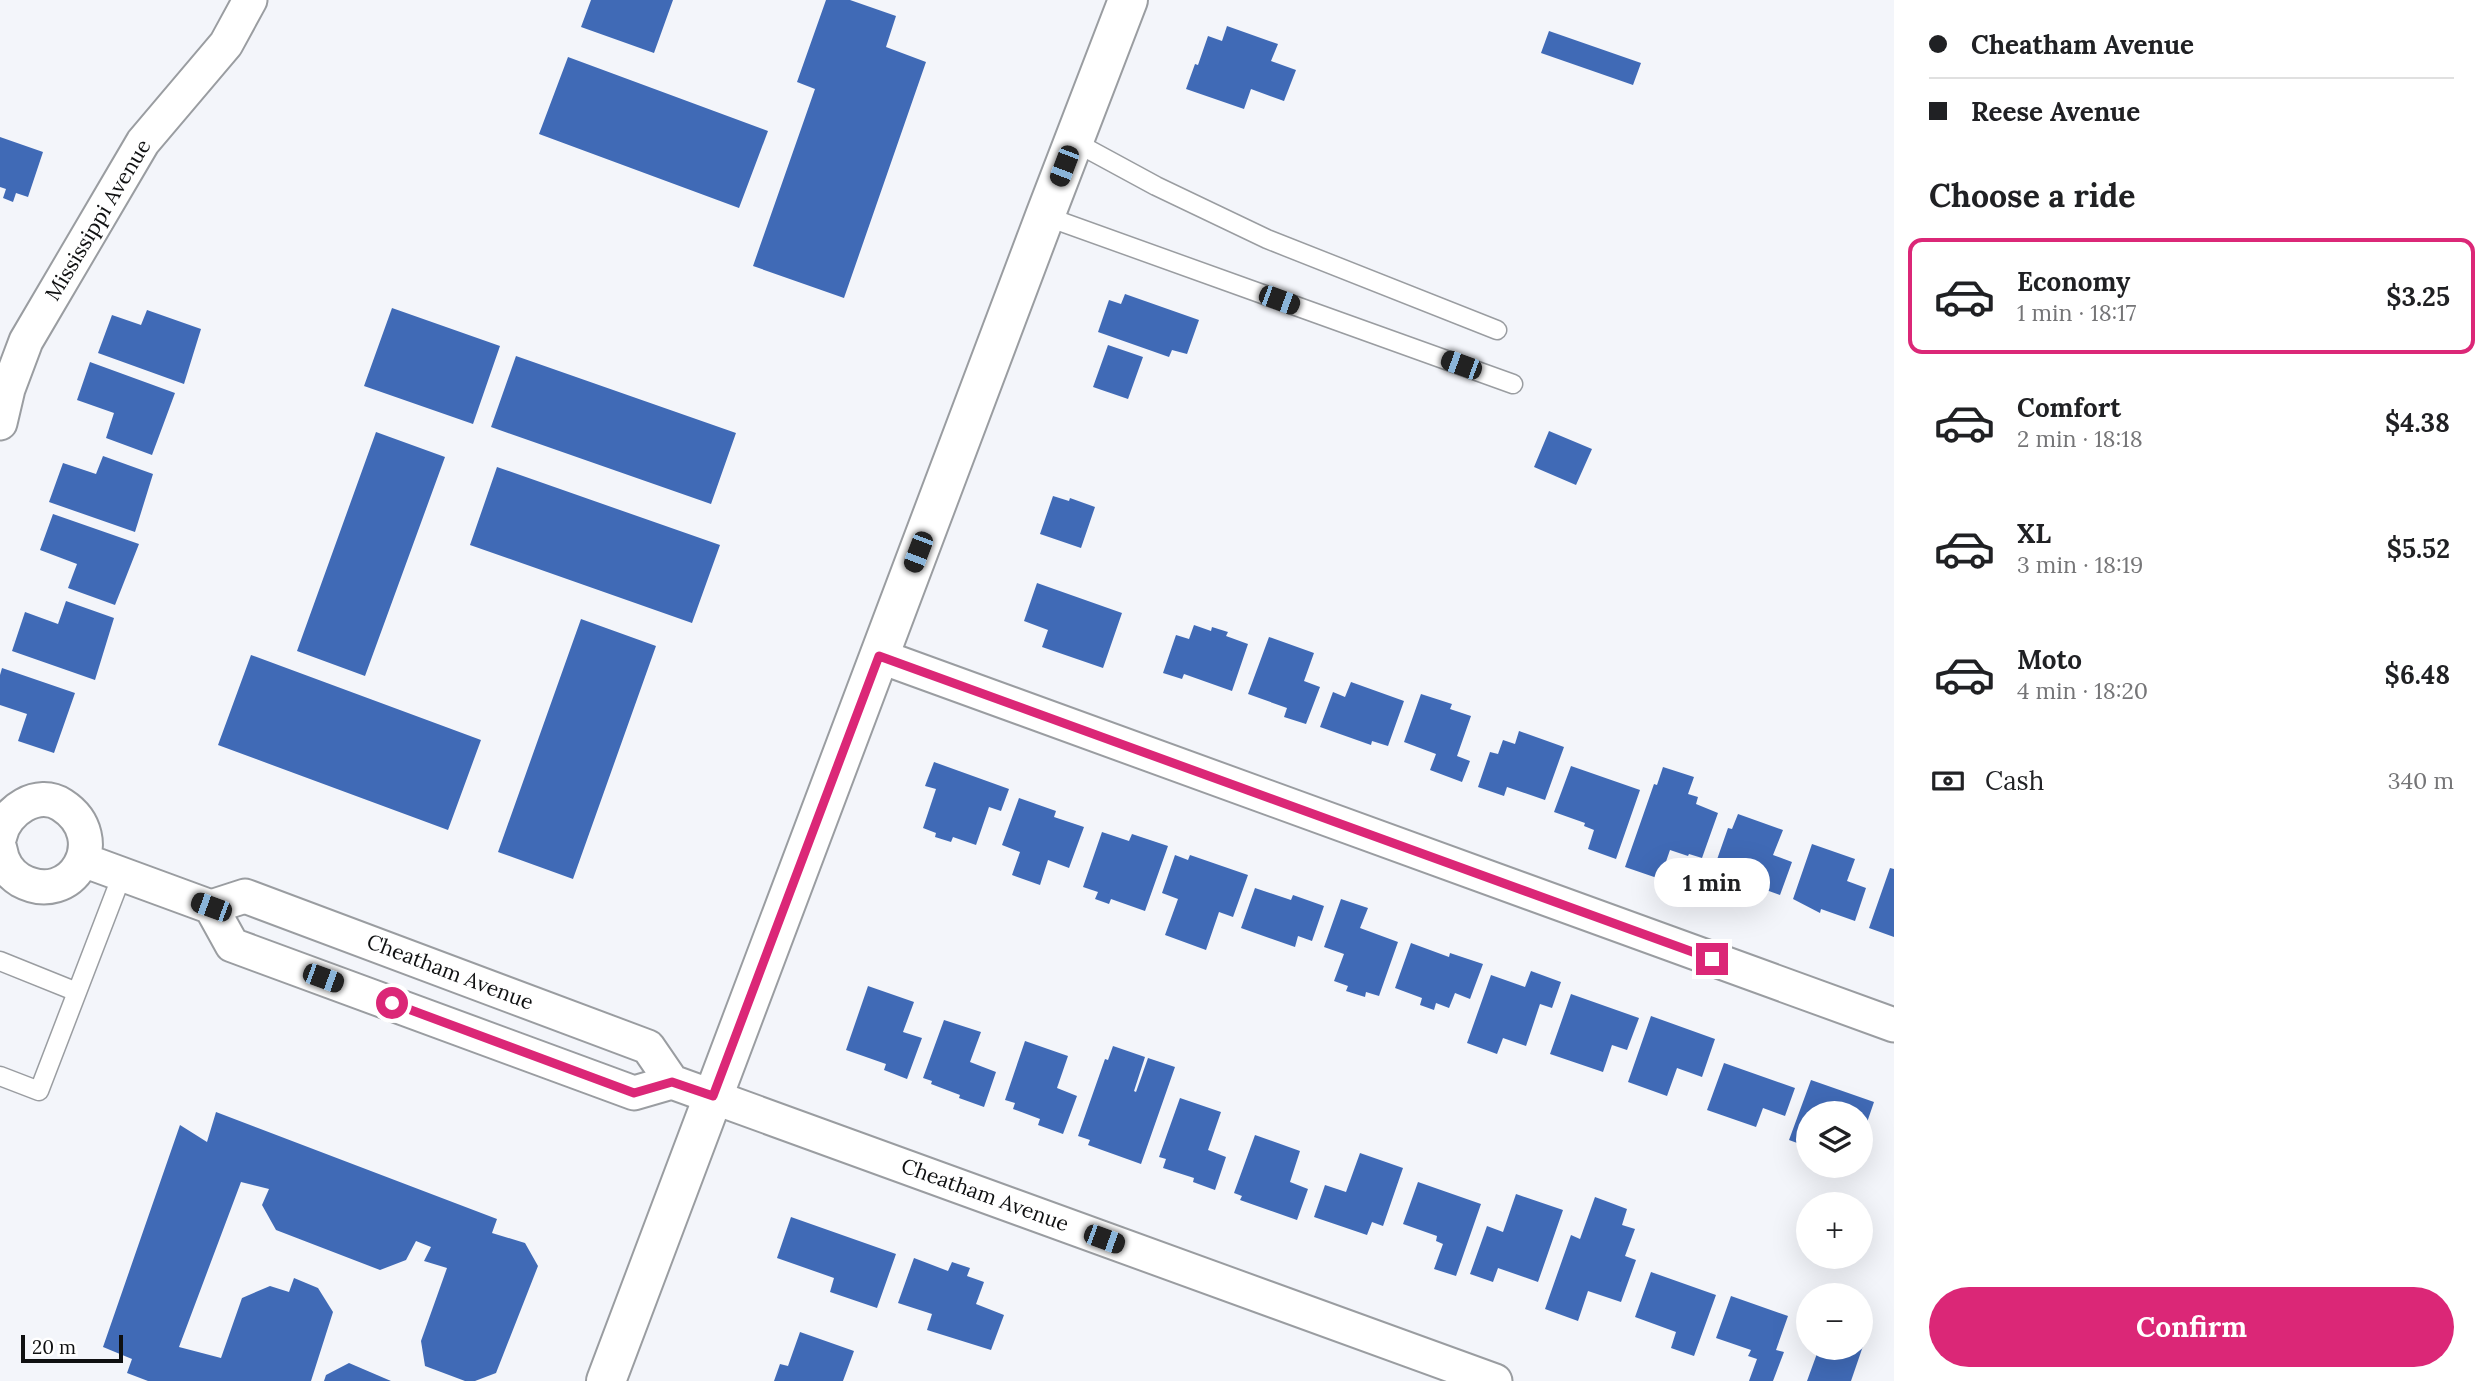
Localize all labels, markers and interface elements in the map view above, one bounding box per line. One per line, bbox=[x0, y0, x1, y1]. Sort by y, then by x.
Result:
text: Cheatham Avenue bbox=[1971, 28, 2194, 61]
text: Reese Avenue bbox=[1971, 95, 2140, 128]
street label: Mississippi Avenue bbox=[39, 134, 156, 305]
car bbox=[1047, 143, 1082, 189]
text: Choose a ride bbox=[1929, 175, 2136, 216]
icon: car bbox=[1933, 265, 1996, 328]
text: Economy bbox=[2017, 265, 2130, 298]
text: $3.25 bbox=[2386, 280, 2450, 313]
car bbox=[1256, 283, 1303, 317]
text: 1 min · 18:17 bbox=[2017, 298, 2136, 327]
car bbox=[1438, 348, 1485, 382]
icon: car bbox=[1933, 391, 1996, 454]
text: Comfort bbox=[2017, 391, 2121, 424]
text: $4.38 bbox=[2385, 406, 2450, 439]
text: 2 min · 18:18 bbox=[2017, 424, 2143, 453]
icon: car bbox=[1933, 517, 1996, 580]
text: XL bbox=[2017, 517, 2051, 550]
car bbox=[901, 529, 936, 575]
text: $5.52 bbox=[2387, 532, 2450, 565]
text: 3 min · 18:19 bbox=[2017, 550, 2143, 579]
icon: car bbox=[1933, 643, 1996, 706]
text: Moto bbox=[2017, 643, 2082, 676]
text: $6.48 bbox=[2385, 658, 2450, 691]
text: 4 min · 18:20 bbox=[2017, 676, 2148, 705]
icon: cash bbox=[1929, 762, 1967, 800]
text: Cash bbox=[1985, 764, 2044, 797]
text: 340 m bbox=[2388, 766, 2454, 795]
callout: 1 min bbox=[1654, 858, 1770, 906]
text: 1 min bbox=[1683, 868, 1741, 897]
car bbox=[188, 890, 235, 924]
street label: Cheatham Avenue bbox=[363, 927, 537, 1016]
route end bbox=[1696, 943, 1728, 975]
car bbox=[300, 961, 347, 995]
route start bbox=[376, 987, 408, 1019]
map controls bbox=[1796, 1101, 1873, 1360]
button: layers bbox=[1796, 1101, 1873, 1178]
street label: Cheatham Avenue bbox=[898, 1152, 1073, 1237]
button: + bbox=[1796, 1192, 1873, 1269]
car bbox=[1081, 1222, 1128, 1256]
button: − bbox=[1796, 1283, 1873, 1360]
button: Confirm bbox=[1929, 1287, 2454, 1367]
scale bar bbox=[21, 1332, 122, 1364]
text: 20 m bbox=[32, 1335, 76, 1359]

